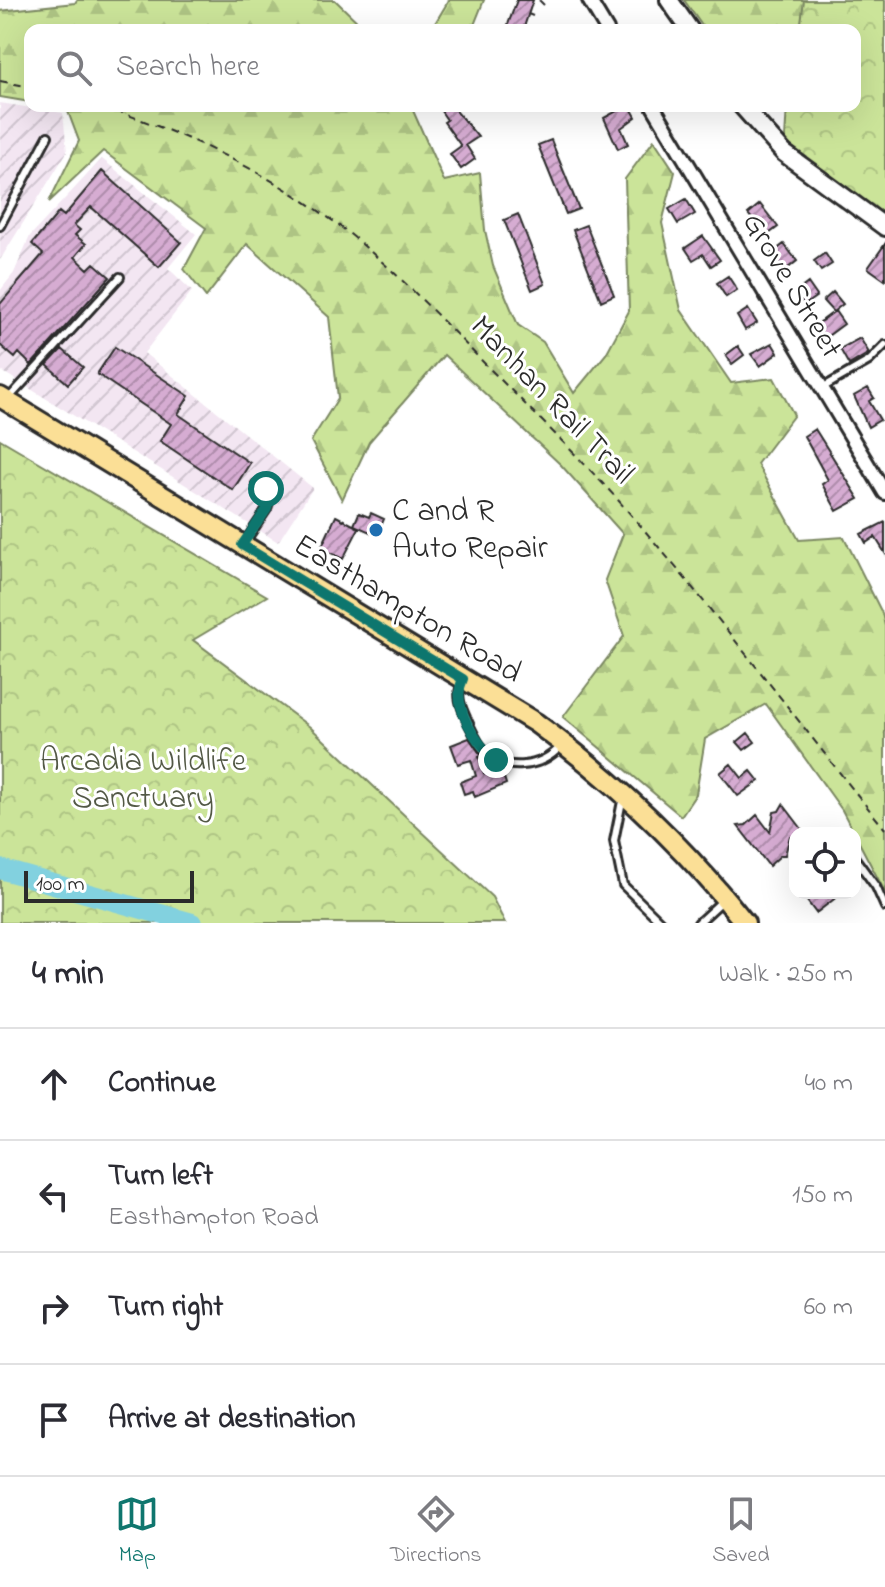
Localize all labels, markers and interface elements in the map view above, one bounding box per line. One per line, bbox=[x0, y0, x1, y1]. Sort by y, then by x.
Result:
search box bbox=[24, 24, 861, 112]
icon: search bbox=[52, 46, 96, 90]
text: Search here bbox=[116, 46, 260, 90]
street label: Grove Street bbox=[729, 204, 853, 368]
street label: Manhan Rail Trail bbox=[458, 306, 644, 496]
route start bbox=[248, 471, 284, 507]
place label: C and R Auto Repair bbox=[392, 489, 548, 573]
marker: C and R Auto Repair bbox=[367, 521, 385, 539]
street label: Easthampton Road bbox=[284, 523, 530, 697]
park label: Arcadia Wildlife Sanctuary bbox=[40, 739, 247, 823]
route end bbox=[478, 742, 514, 778]
map controls bbox=[789, 827, 861, 899]
button: locate bbox=[789, 827, 861, 899]
scale bar bbox=[24, 867, 194, 903]
text: 100 m bbox=[36, 869, 85, 901]
text: 4 min bbox=[32, 950, 104, 1000]
text: Walk · 250 m bbox=[719, 956, 853, 994]
icon: ahead bbox=[32, 1062, 76, 1106]
text: Continue bbox=[108, 1062, 216, 1106]
text: 40 m bbox=[804, 1065, 853, 1103]
text: Turn left bbox=[108, 1155, 213, 1199]
icon: left bbox=[32, 1174, 76, 1218]
text: 150 m bbox=[792, 1177, 853, 1215]
text: Easthampton Road bbox=[108, 1199, 319, 1237]
icon: right bbox=[32, 1286, 76, 1330]
text: Turn right bbox=[108, 1286, 223, 1330]
text: 60 m bbox=[804, 1289, 853, 1327]
icon: arrive bbox=[32, 1398, 76, 1442]
text: Arrive at destination bbox=[108, 1398, 356, 1442]
tab: Map bbox=[115, 1492, 159, 1572]
tab: Directions bbox=[390, 1492, 481, 1572]
tab: Saved bbox=[712, 1492, 770, 1572]

